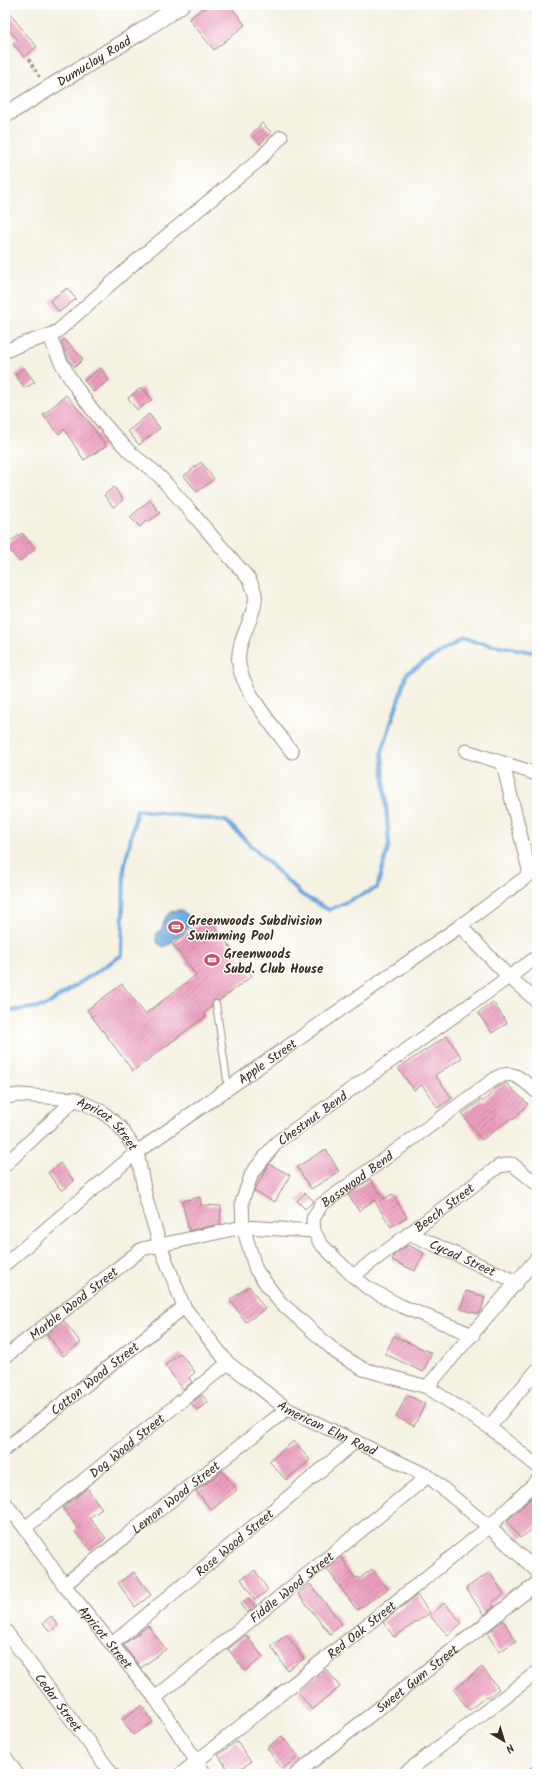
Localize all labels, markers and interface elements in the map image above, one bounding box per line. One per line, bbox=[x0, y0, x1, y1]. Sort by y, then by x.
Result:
street label: Dumuclay Road bbox=[53, 31, 136, 93]
place label: Greenwoods Subdivision Swimming Pool bbox=[188, 911, 322, 947]
sports icon: Greenwoods Subdivision Swimming Pool bbox=[167, 918, 185, 936]
place label: Greenwoods Subd. Club House bbox=[224, 944, 324, 980]
sports icon: Greenwoods Subd. Club House bbox=[203, 951, 221, 969]
street label: Apple Street bbox=[234, 1034, 303, 1090]
street label: Chestnut Bend bbox=[273, 1086, 353, 1152]
street label: Apricot Street bbox=[73, 1092, 143, 1156]
street label: Basswood Bend bbox=[317, 1146, 399, 1214]
street label: Beech Street bbox=[410, 1178, 480, 1238]
street label: Cycad Street bbox=[426, 1235, 499, 1283]
street label: Marble Wood Street bbox=[25, 1262, 124, 1346]
street label: Cotton Wood Street bbox=[46, 1337, 145, 1421]
street label: American Elm Road bbox=[272, 1396, 380, 1462]
street label: Dog Wood Street bbox=[85, 1409, 171, 1484]
street label: Lemon Wood Street bbox=[127, 1456, 226, 1540]
street label: Rose Wood Street bbox=[191, 1504, 280, 1582]
street label: Fiddle Wood Street bbox=[246, 1547, 340, 1629]
street label: Red Oak Street bbox=[323, 1596, 402, 1665]
street label: Apricot Street bbox=[73, 1602, 138, 1675]
street label: Sweet Gum Street bbox=[372, 1640, 464, 1719]
street label: Cedar Street bbox=[29, 1669, 87, 1738]
north arrow bbox=[484, 1721, 524, 1761]
text: N bbox=[501, 1739, 518, 1757]

